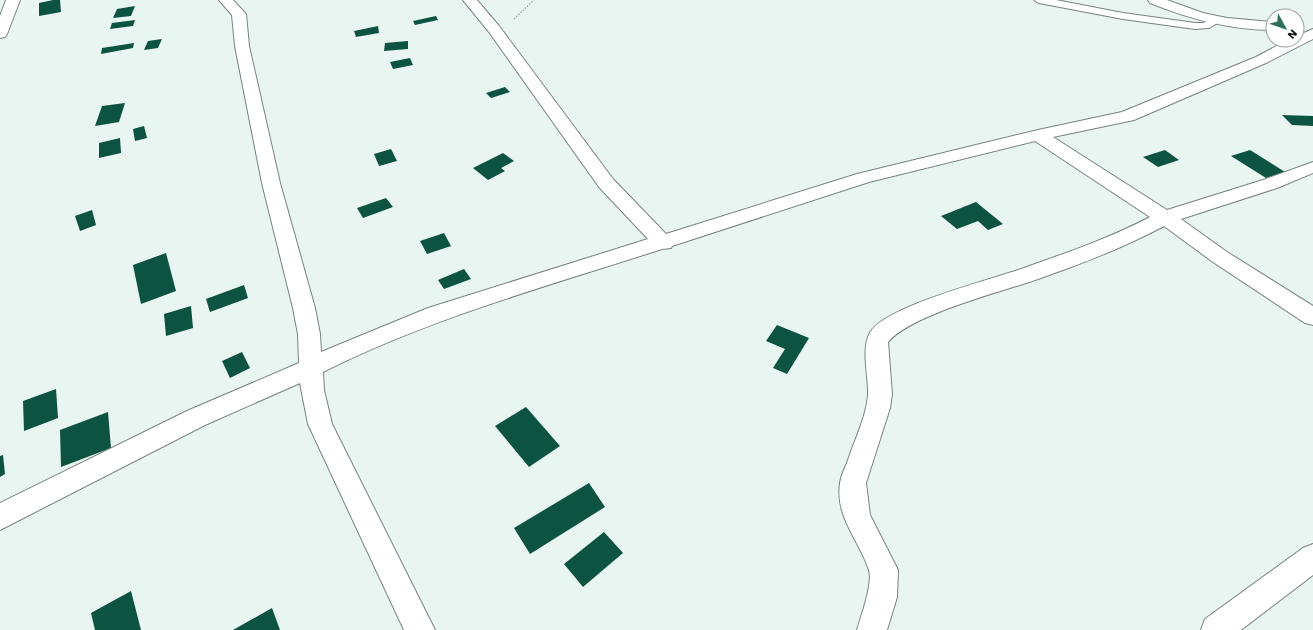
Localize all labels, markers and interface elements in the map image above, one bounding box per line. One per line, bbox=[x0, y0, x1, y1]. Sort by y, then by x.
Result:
north arrow bbox=[1265, 8, 1305, 48]
text: N bbox=[1285, 27, 1300, 41]

